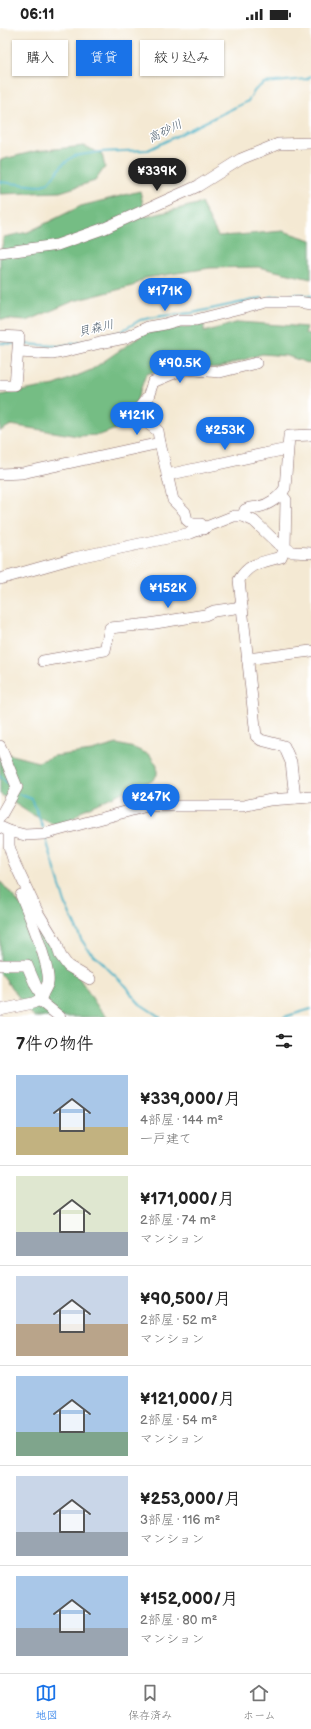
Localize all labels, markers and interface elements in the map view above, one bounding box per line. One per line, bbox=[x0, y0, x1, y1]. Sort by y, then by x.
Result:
text: 06:11 bbox=[20, 5, 55, 24]
chip: 購入 bbox=[12, 40, 68, 76]
chip: 賃貸 bbox=[76, 40, 132, 76]
chip: 絞り込み bbox=[140, 40, 224, 76]
water label: 高砂川 bbox=[146, 117, 185, 146]
pin: ¥339K bbox=[129, 158, 185, 192]
text: ¥339K bbox=[137, 163, 177, 179]
pin: ¥171K bbox=[137, 278, 193, 312]
text: ¥171K bbox=[148, 283, 182, 299]
water label: 貝森川 bbox=[77, 317, 115, 340]
pin: ¥90.5K bbox=[147, 350, 213, 384]
text: ¥90.5K bbox=[159, 355, 201, 371]
pin: ¥121K bbox=[109, 402, 165, 436]
text: ¥121K bbox=[119, 407, 155, 423]
pin: ¥253K bbox=[197, 417, 253, 451]
text: ¥253K bbox=[205, 422, 245, 438]
pin: ¥152K bbox=[140, 575, 196, 609]
text: ¥152K bbox=[149, 580, 187, 596]
pin: ¥247K bbox=[123, 784, 179, 818]
text: ¥247K bbox=[132, 789, 170, 805]
icon: filters bbox=[273, 1030, 295, 1052]
text: 7件の物件 bbox=[16, 1034, 93, 1054]
text: ¥339,000/月 bbox=[140, 1089, 241, 1109]
icon: home bbox=[48, 1091, 96, 1139]
text: 4部屋 · 144 m² bbox=[140, 1112, 223, 1128]
text: 一戸建て bbox=[140, 1131, 192, 1147]
text: ¥171,000/月 bbox=[140, 1189, 235, 1209]
icon: home bbox=[48, 1192, 96, 1240]
text: 2部屋 · 74 m² bbox=[140, 1212, 216, 1228]
text: マンション bbox=[140, 1231, 204, 1247]
text: ¥90,500/月 bbox=[140, 1289, 231, 1309]
icon: home bbox=[48, 1292, 96, 1340]
text: 2部屋 · 52 m² bbox=[140, 1312, 217, 1328]
text: マンション bbox=[140, 1331, 204, 1347]
text: ¥121,000/月 bbox=[140, 1389, 235, 1409]
icon: home bbox=[48, 1392, 96, 1440]
text: 2部屋 · 54 m² bbox=[140, 1412, 217, 1428]
text: マンション bbox=[140, 1431, 204, 1447]
text: ¥253,000/月 bbox=[140, 1489, 241, 1509]
icon: home bbox=[48, 1492, 96, 1540]
text: 3部屋 · 116 m² bbox=[140, 1512, 220, 1528]
text: マンション bbox=[140, 1531, 204, 1547]
text: ¥152,000/月 bbox=[140, 1589, 238, 1609]
icon: home bbox=[48, 1592, 96, 1640]
text: 2部屋 · 80 m² bbox=[140, 1612, 217, 1628]
text: マンション bbox=[140, 1631, 204, 1647]
tab: 地図 bbox=[35, 1682, 57, 1722]
tab: 保存済み bbox=[128, 1682, 172, 1722]
tab: ホーム bbox=[243, 1682, 276, 1722]

